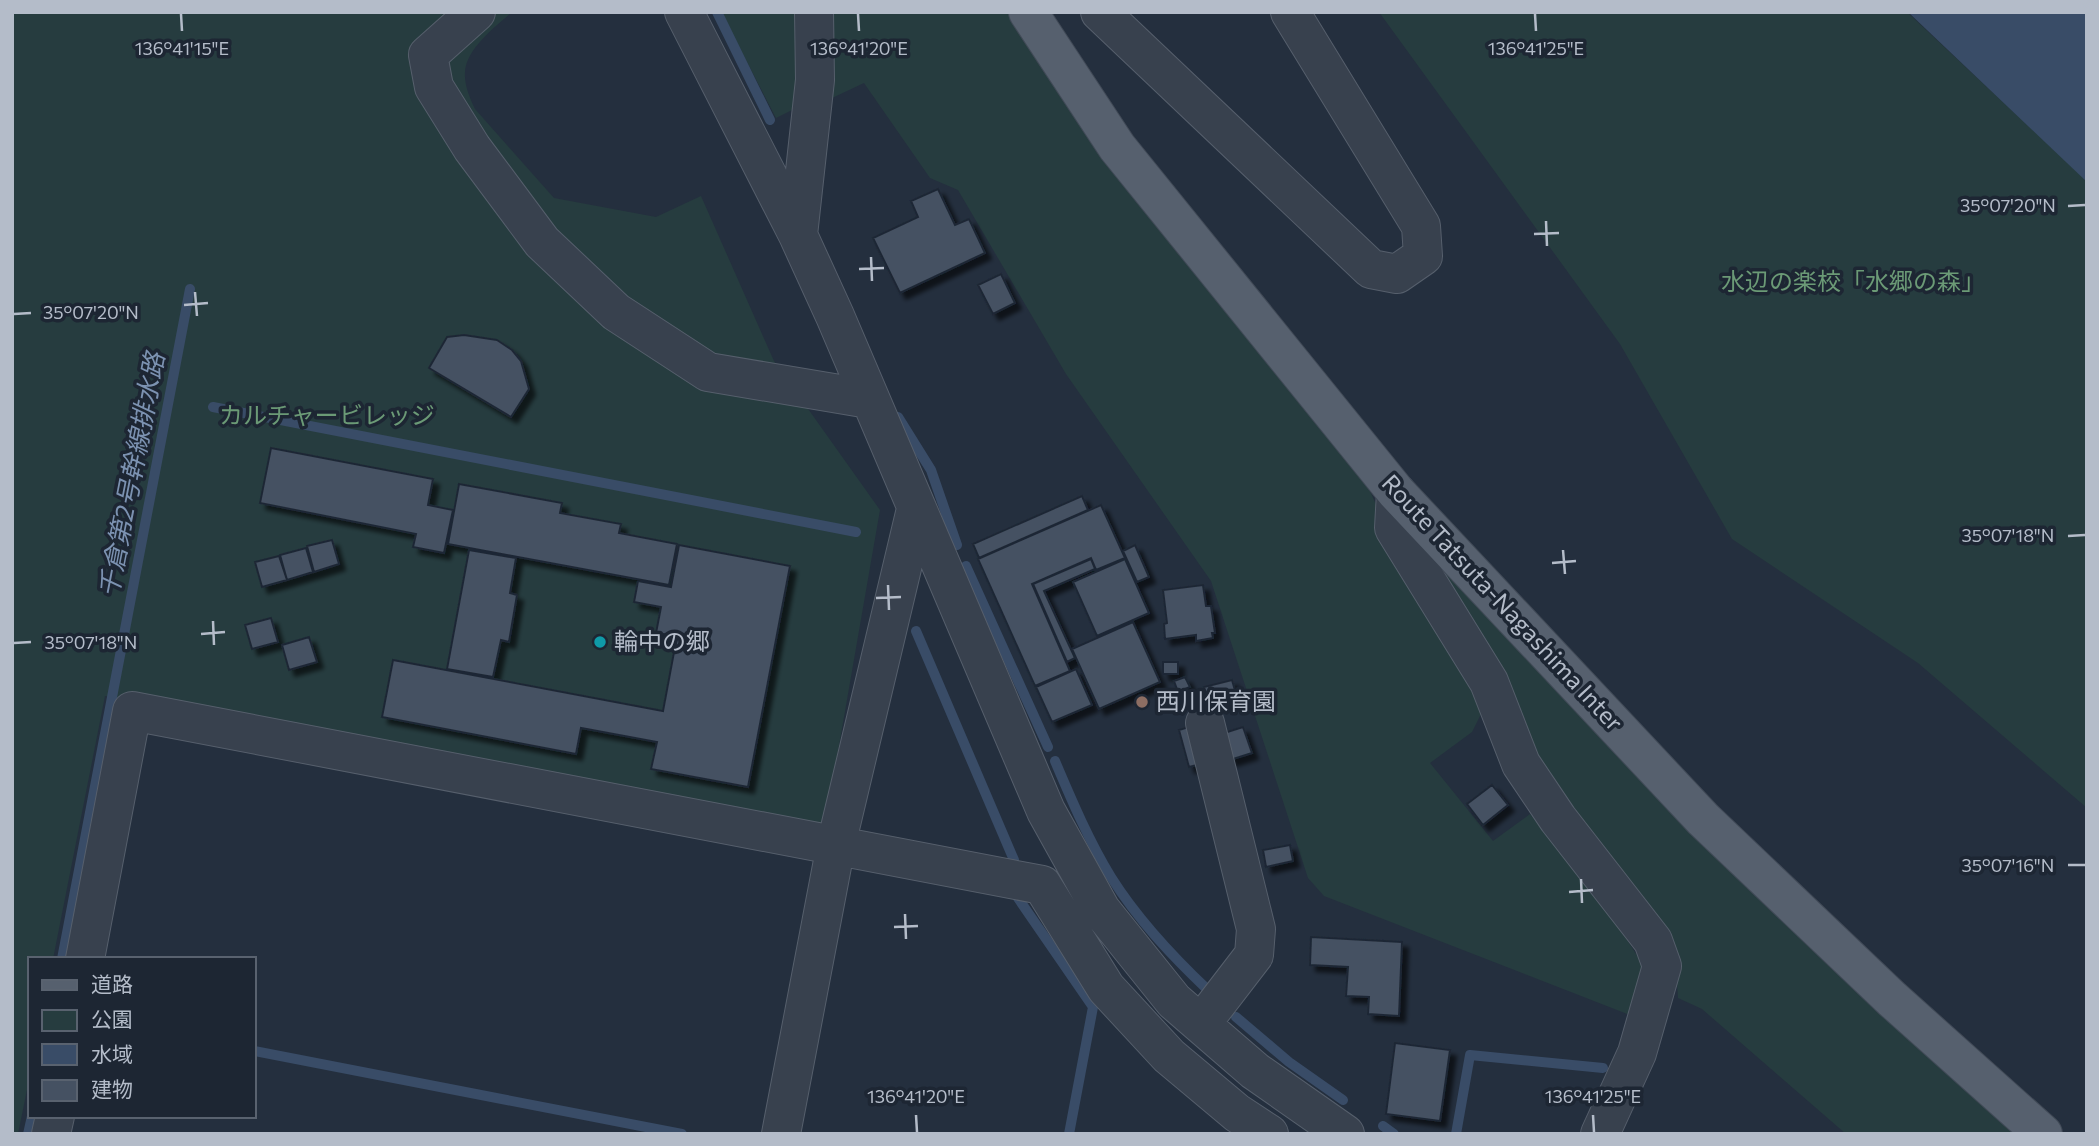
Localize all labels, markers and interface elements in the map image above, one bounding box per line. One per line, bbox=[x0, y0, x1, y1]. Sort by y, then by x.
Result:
text: 136°41'15"E bbox=[135, 37, 229, 59]
text: 136°41'20"E bbox=[810, 37, 908, 59]
text: 136°41'25"E bbox=[1488, 37, 1584, 59]
text: 35°07'20"N bbox=[1960, 194, 2056, 216]
park label: 水辺の楽校「水郷の森」 bbox=[1721, 266, 1985, 295]
text: 35°07'20"N bbox=[43, 301, 139, 323]
water label: 千倉第2号幹線排水路 bbox=[92, 348, 170, 600]
park label: カルチャービレッジ bbox=[219, 400, 435, 429]
street label: Route Tatsuta-Nagashima Inter bbox=[1377, 468, 1630, 736]
text: 35°07'18"N bbox=[1962, 524, 2054, 546]
place label: 輪中の郷 bbox=[614, 626, 710, 655]
text: 35°07'18"N bbox=[45, 631, 137, 653]
marker: 輪中の郷 bbox=[592, 634, 608, 650]
place label: 西川保育園 bbox=[1156, 686, 1276, 715]
marker: 西川保育園 bbox=[1134, 694, 1150, 710]
text: 35°07'16"N bbox=[1962, 854, 2054, 876]
legend bbox=[28, 957, 256, 1118]
text: 道路 bbox=[91, 971, 133, 996]
text: 公園 bbox=[91, 1006, 133, 1031]
text: 水域 bbox=[91, 1041, 133, 1066]
text: 建物 bbox=[91, 1076, 133, 1101]
text: 136°41'20"E bbox=[867, 1085, 965, 1107]
text: 136°41'25"E bbox=[1545, 1085, 1641, 1107]

